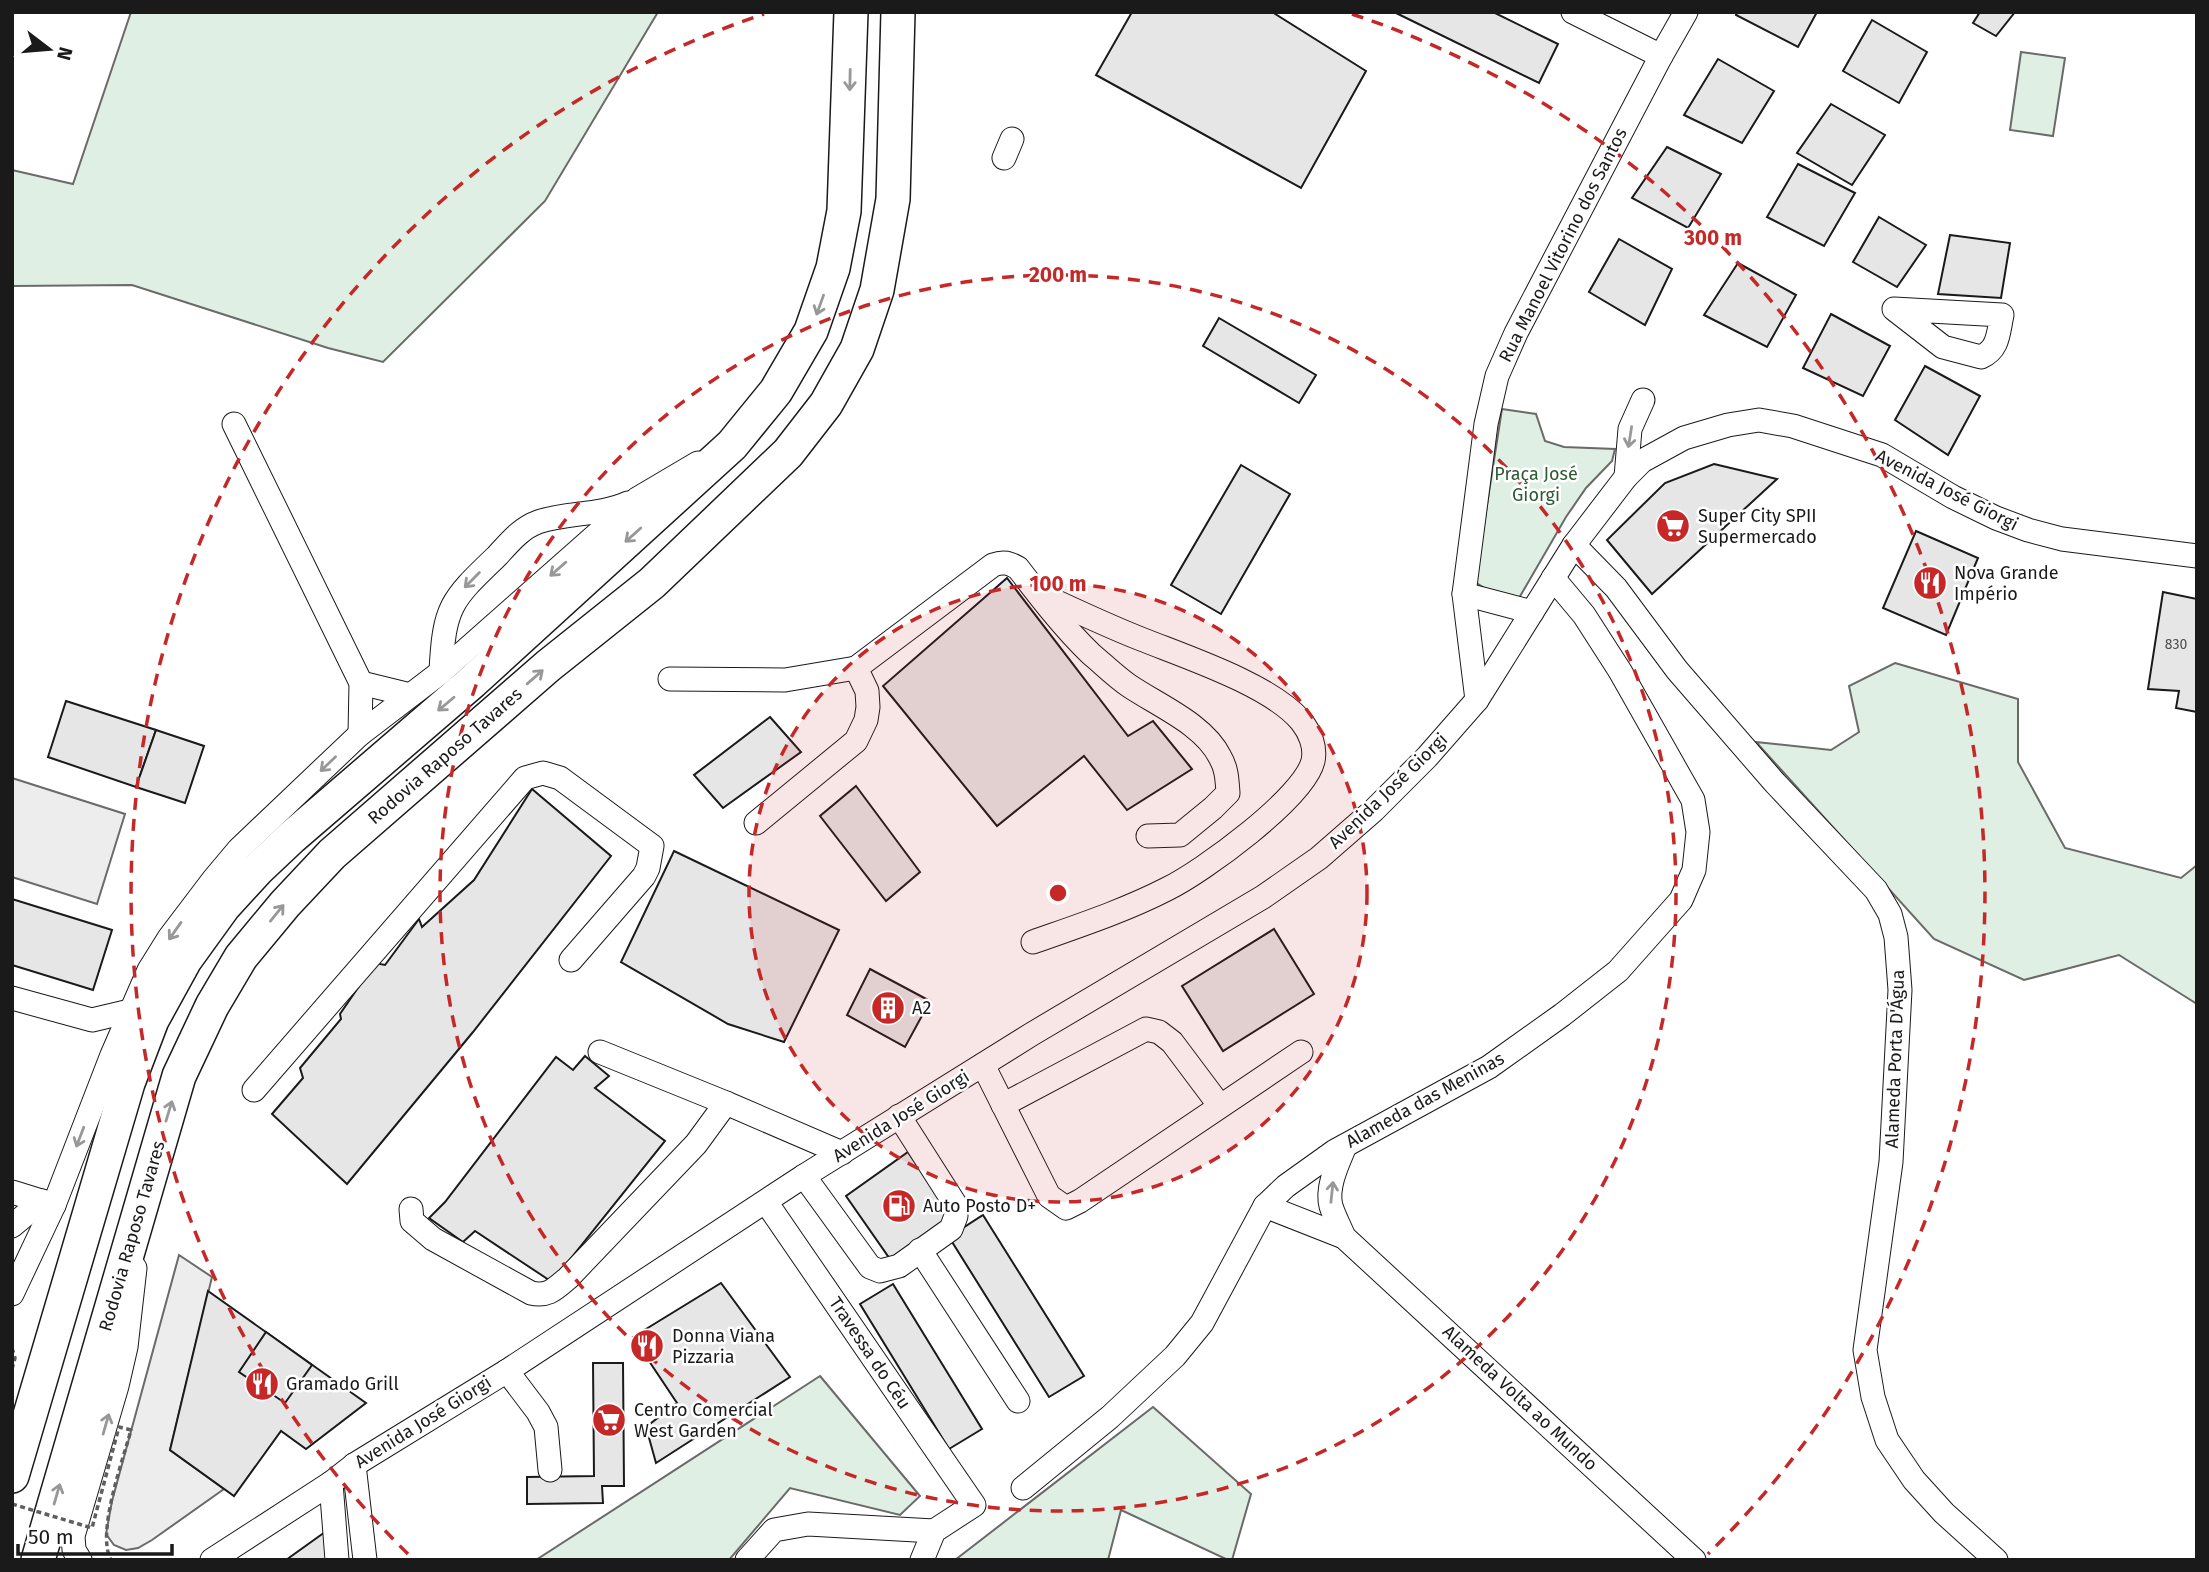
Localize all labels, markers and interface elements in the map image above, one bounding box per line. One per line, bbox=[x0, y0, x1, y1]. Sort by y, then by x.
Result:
north arrow bbox=[14, 14, 84, 84]
text: N bbox=[52, 44, 78, 63]
one-way arrow bbox=[843, 69, 856, 92]
street label: Rua Manoel Vitorino dos Santos bbox=[1494, 124, 1632, 366]
text: 300 m bbox=[1683, 225, 1742, 251]
text: 200 m bbox=[1029, 262, 1087, 288]
one-way arrow bbox=[813, 293, 826, 315]
one-way arrow bbox=[1623, 425, 1636, 448]
street label: Avenida José Giorgi bbox=[1872, 445, 2022, 535]
park label: Praça José Giorgi bbox=[1494, 463, 1578, 506]
place label: Super City SPII Supermercado bbox=[1698, 505, 1817, 548]
supermarket icon: Super City SPII Supermercado bbox=[1654, 507, 1692, 545]
one-way arrow bbox=[624, 527, 642, 543]
one-way arrow bbox=[549, 561, 567, 577]
place label: Nova Grande Império bbox=[1954, 562, 2058, 605]
restaurant icon: Nova Grande Império bbox=[1911, 564, 1949, 602]
one-way arrow bbox=[464, 571, 481, 588]
text: 100 m bbox=[1029, 571, 1087, 597]
house number: 830 bbox=[2165, 636, 2187, 653]
one-way arrow bbox=[526, 669, 544, 685]
street label: Rodovia Raposo Tavares bbox=[363, 683, 527, 829]
one-way arrow bbox=[437, 696, 455, 711]
street label: Avenida José Giorgi bbox=[1324, 729, 1452, 853]
one-way arrow bbox=[320, 755, 337, 772]
centre of rings bbox=[1046, 881, 1070, 905]
one-way arrow bbox=[269, 905, 285, 923]
one-way arrow bbox=[168, 921, 182, 940]
street label: Alameda Porta D'Água bbox=[1880, 969, 1909, 1149]
building icon: A2 bbox=[869, 989, 907, 1027]
place label: A2 bbox=[912, 997, 931, 1019]
street label: Alameda das Meninas bbox=[1342, 1047, 1508, 1153]
street label: Avenida José Giorgi bbox=[829, 1065, 973, 1167]
one-way arrow bbox=[163, 1100, 176, 1122]
one-way arrow bbox=[73, 1126, 86, 1148]
street label: Rodovia Raposo Tavares bbox=[94, 1138, 170, 1334]
one-way arrow bbox=[1326, 1181, 1339, 1204]
fuel station icon: Auto Posto D+ bbox=[880, 1187, 918, 1225]
place label: Auto Posto D+ bbox=[923, 1195, 1036, 1217]
street label: Travessa do Céu bbox=[824, 1293, 916, 1413]
street label: Alameda Volta ao Mundo bbox=[1438, 1321, 1602, 1475]
place label: Donna Viana Pizzaria bbox=[672, 1325, 775, 1368]
restaurant icon: Donna Viana Pizzaria bbox=[628, 1327, 666, 1365]
restaurant icon: Gramado Grill bbox=[243, 1365, 281, 1403]
street label: Avenida José Giorgi bbox=[351, 1371, 495, 1473]
place label: Gramado Grill bbox=[286, 1373, 399, 1395]
place label: Centro Comercial West Garden bbox=[634, 1399, 773, 1442]
supermarket icon: Centro Comercial West Garden bbox=[590, 1401, 628, 1439]
one-way arrow bbox=[100, 1414, 113, 1436]
one-way arrow bbox=[51, 1483, 64, 1505]
scale bar bbox=[18, 1512, 172, 1556]
text: 50 m bbox=[28, 1524, 74, 1550]

